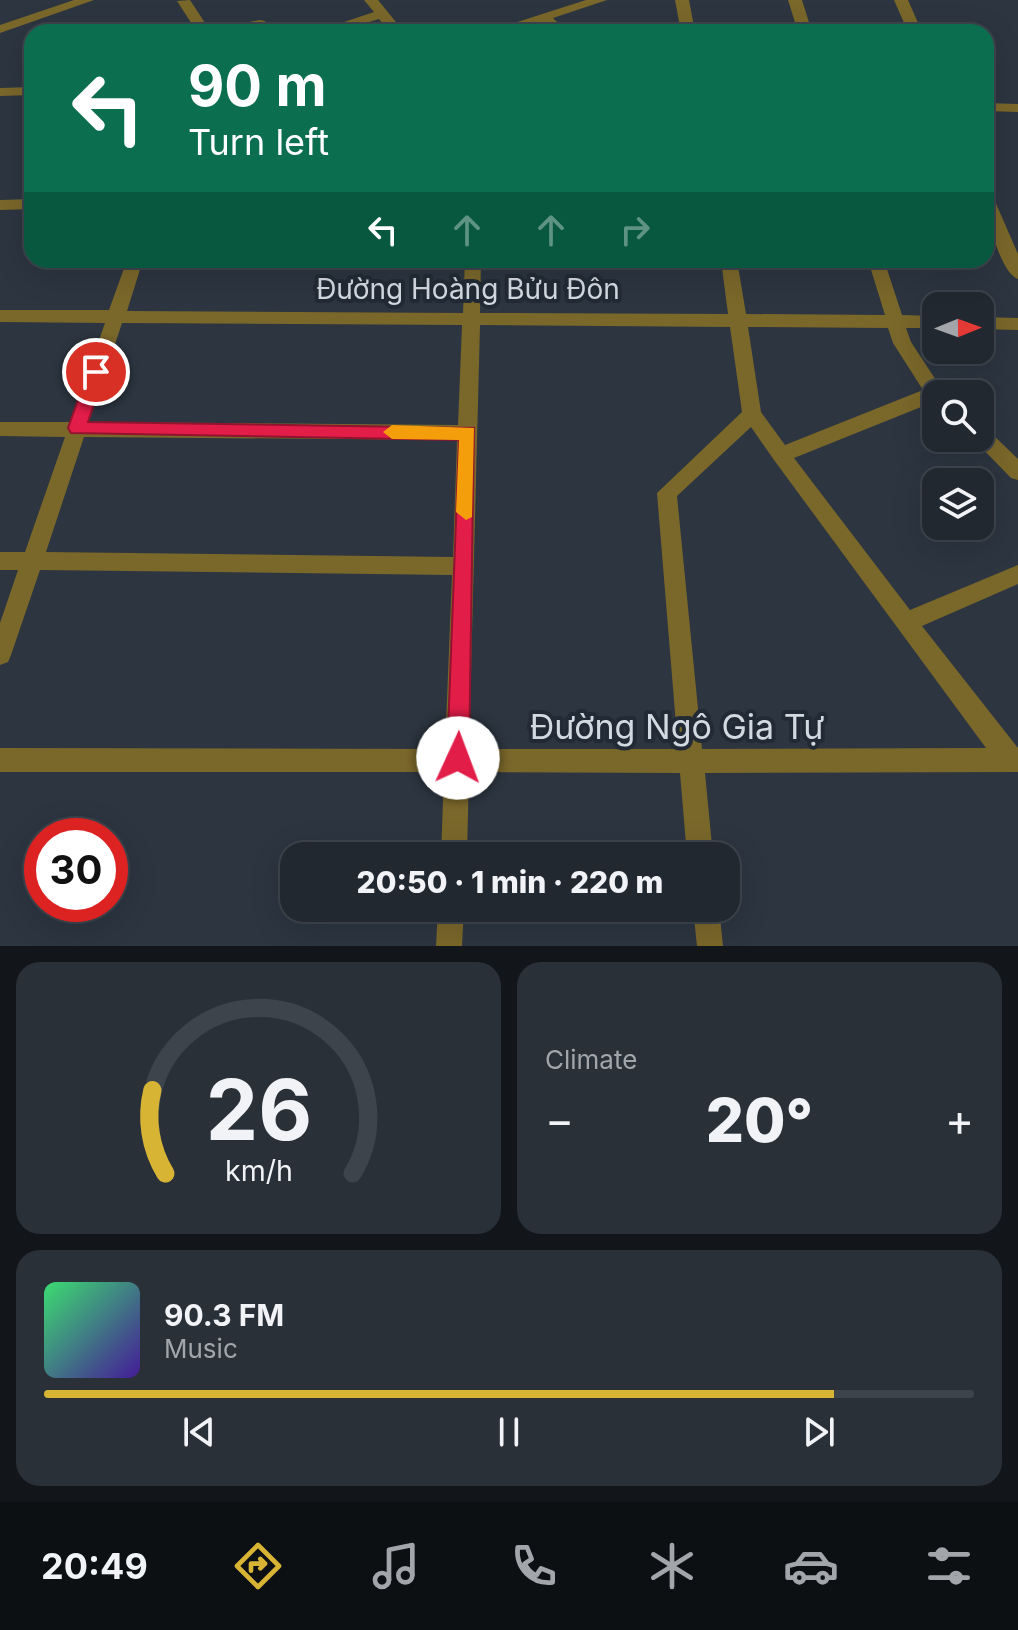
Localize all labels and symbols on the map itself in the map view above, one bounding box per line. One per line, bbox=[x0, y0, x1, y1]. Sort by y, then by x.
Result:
street label: Đường Hoàng Bửu Đôn bbox=[316, 272, 620, 306]
north arrow bbox=[922, 292, 994, 364]
pin bbox=[62, 338, 130, 406]
street label: Đường Ngô Gia Tự bbox=[530, 706, 824, 747]
position arrow bbox=[416, 716, 500, 800]
speed limit sign: 30 bbox=[24, 818, 128, 922]

